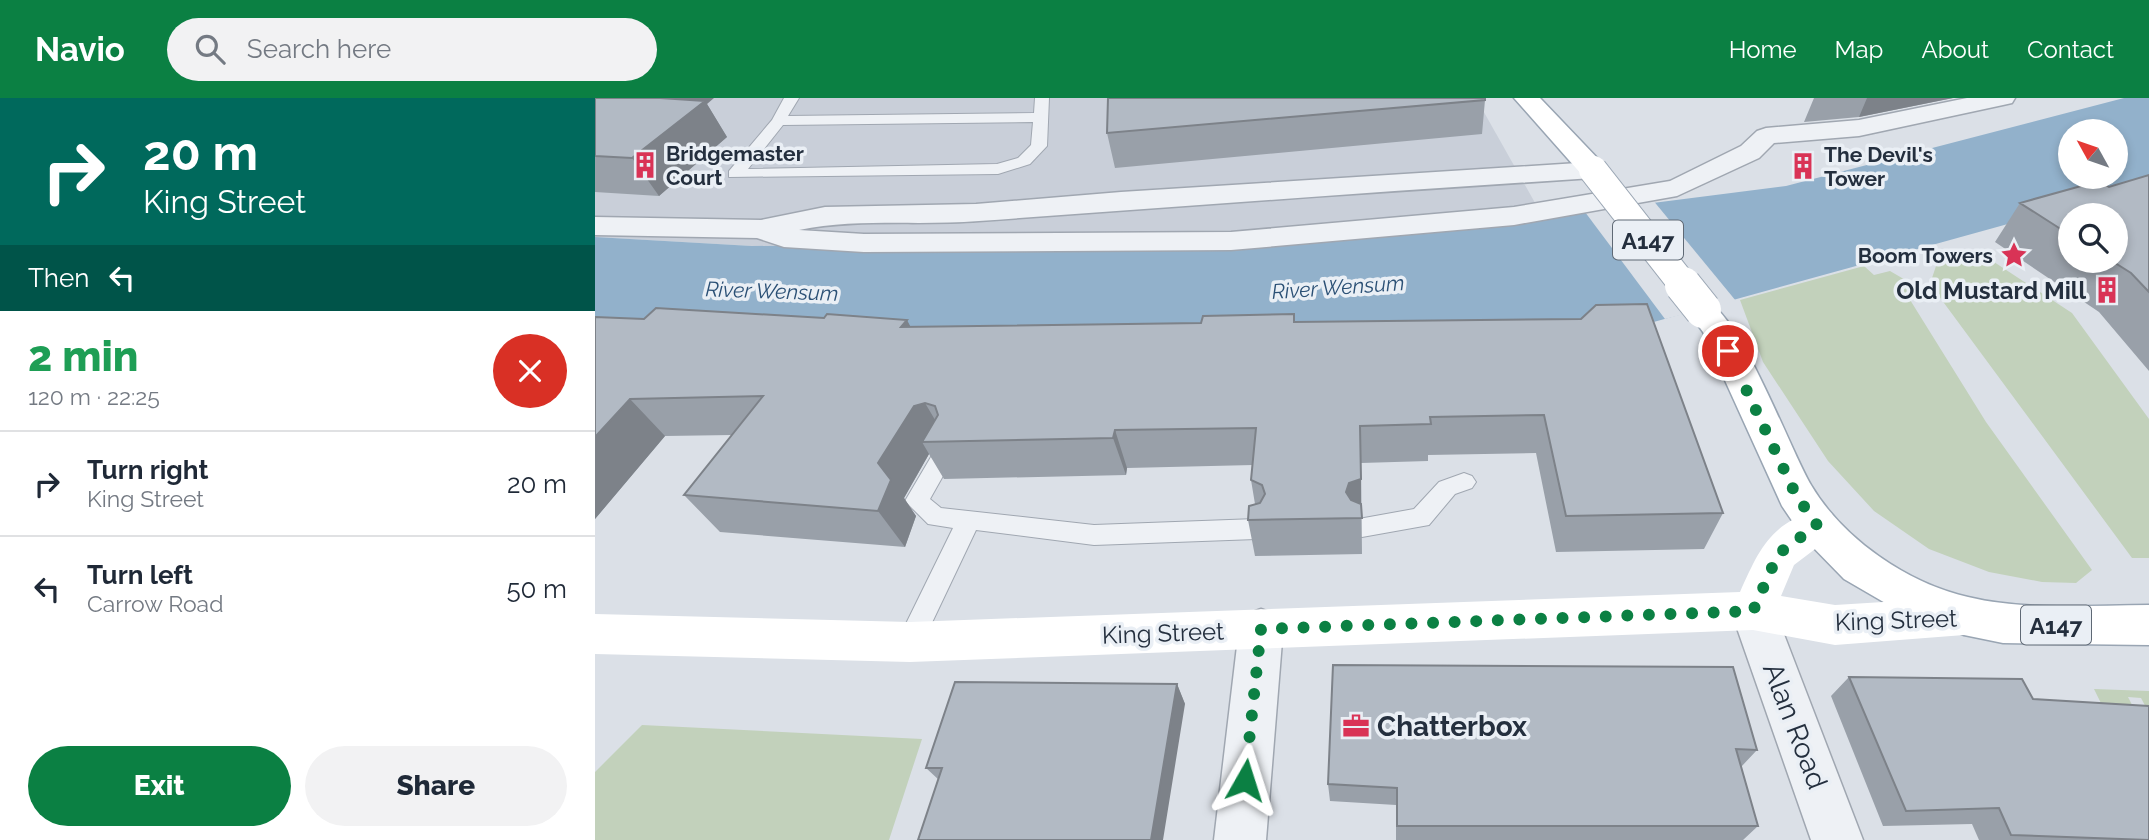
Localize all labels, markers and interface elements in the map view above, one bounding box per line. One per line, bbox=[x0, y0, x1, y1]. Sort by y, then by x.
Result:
search box bbox=[167, 18, 657, 81]
text: Navio bbox=[35, 30, 125, 69]
icon: search bbox=[191, 30, 229, 68]
text: Search here bbox=[247, 34, 391, 64]
text: Home bbox=[1729, 35, 1797, 64]
text: Map bbox=[1835, 35, 1883, 64]
text: About bbox=[1921, 35, 1989, 64]
text: Contact bbox=[2027, 35, 2114, 64]
north arrow bbox=[2058, 119, 2128, 189]
map controls bbox=[2058, 119, 2128, 273]
text: 20 m bbox=[143, 124, 258, 181]
icon: right bbox=[28, 126, 119, 217]
place label: Bridgemaster Court bbox=[666, 141, 804, 190]
place label: The Devil's Tower bbox=[1824, 142, 1933, 191]
building icon: Bridgemaster Court bbox=[630, 150, 660, 180]
building icon: The Devil's Tower bbox=[1788, 151, 1818, 181]
text: King Street bbox=[143, 183, 306, 220]
button: search bbox=[2058, 203, 2128, 273]
road number: A147 bbox=[1613, 220, 1683, 260]
place icon: Boom Towers bbox=[1999, 240, 2029, 270]
place label: Boom Towers bbox=[1858, 243, 1993, 268]
icon: left bbox=[103, 259, 141, 297]
text: Then bbox=[28, 263, 89, 293]
water label: River Wensum bbox=[1271, 270, 1405, 304]
building icon: Old Mustard Mill bbox=[2092, 275, 2122, 305]
water label: River Wensum bbox=[705, 276, 839, 306]
place label: Old Mustard Mill bbox=[1896, 276, 2086, 305]
pin bbox=[1698, 321, 1758, 381]
text: 2 min bbox=[28, 332, 138, 381]
icon: arrive bbox=[1709, 332, 1747, 370]
button: close bbox=[493, 334, 567, 408]
text: 120 m · 22:25 bbox=[28, 383, 160, 410]
text: Turn right bbox=[87, 455, 208, 485]
icon: right bbox=[28, 465, 66, 503]
text: 20 m bbox=[507, 469, 567, 499]
text: King Street bbox=[87, 485, 204, 512]
text: Turn left bbox=[87, 560, 193, 590]
icon: left bbox=[28, 570, 66, 608]
text: 50 m bbox=[506, 574, 567, 604]
text: Carrow Road bbox=[87, 590, 223, 617]
street label: King Street bbox=[1834, 603, 1958, 637]
road number: A147 bbox=[2021, 606, 2091, 645]
street label: King Street bbox=[1101, 616, 1225, 650]
street label: Alan Road bbox=[1756, 658, 1834, 794]
place label: Chatterbox bbox=[1377, 710, 1527, 743]
office icon: Chatterbox bbox=[1341, 711, 1371, 741]
position arrow bbox=[1208, 743, 1282, 817]
button: Exit bbox=[28, 746, 291, 826]
button: Share bbox=[305, 746, 567, 826]

